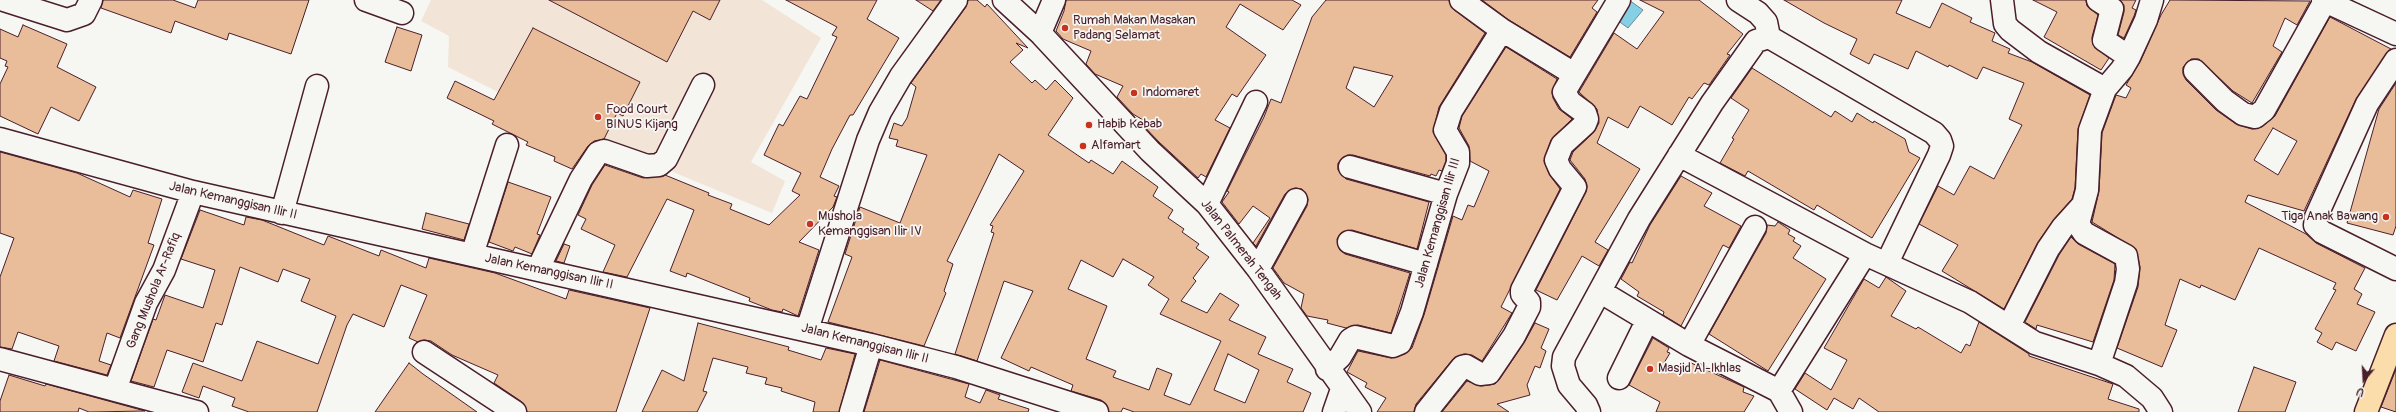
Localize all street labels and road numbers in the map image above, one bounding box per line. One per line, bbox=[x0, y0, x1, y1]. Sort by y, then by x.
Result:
street label: Jalan Kemanggisan Ilir III bbox=[1412, 156, 1464, 290]
street label: Jalan Kemanggisan Ilir II bbox=[168, 179, 298, 223]
street label: Jalan Palmerah Tengah bbox=[1197, 197, 1285, 303]
street label: Gang Mushola Ar-Rafiq bbox=[124, 231, 184, 351]
street label: Jalan Kemanggisan Ilir II bbox=[483, 251, 615, 293]
street label: Jalan Kemanggisan Ilir II bbox=[800, 321, 930, 367]

